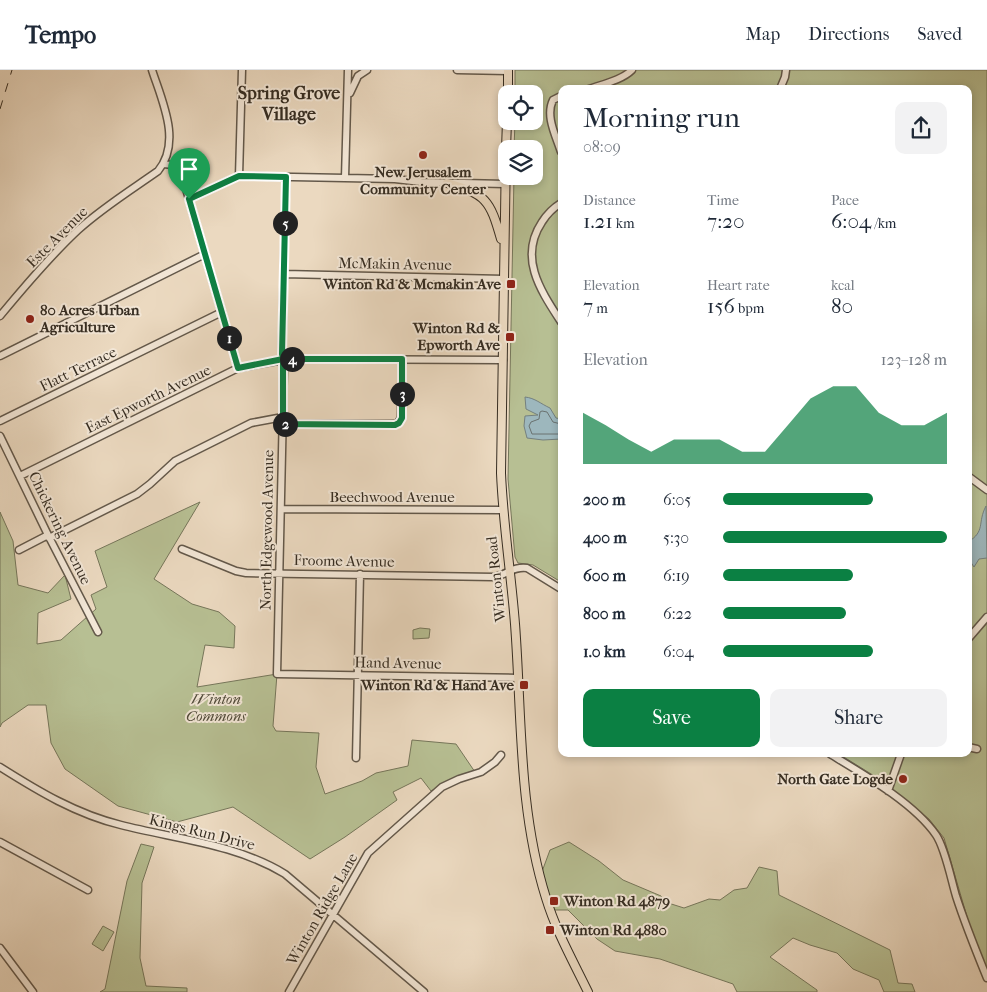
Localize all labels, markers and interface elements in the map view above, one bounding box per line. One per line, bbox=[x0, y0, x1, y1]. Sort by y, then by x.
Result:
text: Tempo bbox=[25, 21, 96, 49]
text: Map bbox=[746, 24, 780, 45]
text: Directions bbox=[808, 24, 889, 45]
text: Saved bbox=[917, 24, 962, 45]
district label: Spring Grove Village bbox=[238, 83, 340, 125]
map controls bbox=[498, 85, 543, 185]
button: locate bbox=[498, 85, 543, 130]
text: Morning run bbox=[583, 101, 740, 134]
button: share bbox=[895, 102, 947, 154]
text: 08:09 bbox=[583, 137, 621, 156]
button: layers bbox=[498, 140, 543, 185]
pin bbox=[168, 148, 210, 199]
marker: New Jerusalem Community Center bbox=[417, 149, 429, 161]
icon: arrive bbox=[175, 155, 203, 183]
place label: New Jerusalem Community Center bbox=[360, 163, 487, 198]
text: Distance bbox=[583, 192, 636, 209]
text: Time bbox=[707, 192, 739, 209]
text: Pace bbox=[831, 192, 859, 209]
street label: Este Avenue bbox=[23, 202, 92, 271]
text: 1.21 bbox=[583, 209, 613, 233]
text: 7:20 bbox=[707, 209, 745, 233]
text: 6:04 bbox=[831, 209, 871, 233]
pin: 5 bbox=[272, 210, 298, 236]
text: 5 bbox=[282, 215, 289, 232]
text: km bbox=[613, 215, 635, 232]
text: /km bbox=[871, 215, 896, 232]
street label: McMakin Avenue bbox=[338, 254, 452, 274]
place label: Winton Rd & Mcmakin Ave bbox=[322, 275, 502, 293]
text: Elevation bbox=[583, 277, 640, 294]
text: Heart rate bbox=[707, 277, 770, 294]
text: kcal bbox=[831, 277, 855, 294]
marker: Winton Rd & Mcmakin Ave bbox=[505, 278, 517, 290]
text: 7 bbox=[583, 294, 593, 318]
text: 156 bbox=[707, 294, 735, 318]
text: 80 bbox=[831, 294, 853, 318]
text: m bbox=[593, 300, 608, 317]
text: bpm bbox=[735, 300, 764, 317]
place label: 80 Acres Urban Agriculture bbox=[39, 301, 140, 336]
marker: 80 Acres Urban Agriculture bbox=[24, 313, 36, 325]
place label: Winton Rd & Epworth Ave bbox=[412, 319, 501, 354]
pin: 1 bbox=[216, 326, 242, 350]
text: 1 bbox=[227, 330, 232, 347]
marker: Winton Rd & Epworth Ave bbox=[504, 331, 516, 343]
street label: Flatt Terrace bbox=[37, 342, 120, 395]
pin: 4 bbox=[280, 346, 304, 372]
text: Elevation bbox=[583, 350, 648, 369]
text: 123–128 m bbox=[881, 350, 947, 369]
text: 4 bbox=[288, 351, 297, 368]
street label: East Epworth Avenue bbox=[82, 361, 214, 437]
pin: 3 bbox=[390, 382, 414, 406]
text: 3 bbox=[400, 386, 405, 403]
pin: 2 bbox=[272, 412, 298, 436]
text: 2 bbox=[282, 416, 289, 433]
street label: North Edgewood Avenue bbox=[257, 449, 277, 610]
street label: Chickering Avenue bbox=[25, 469, 95, 588]
street label: Beechwood Avenue bbox=[329, 488, 455, 506]
text: 200 m bbox=[583, 490, 626, 509]
text: 6:05 bbox=[663, 490, 691, 509]
text: 400 m bbox=[583, 528, 627, 547]
text: 5:30 bbox=[663, 528, 689, 547]
street label: Winton Road bbox=[482, 535, 510, 624]
street label: Froome Avenue bbox=[293, 551, 395, 571]
text: 600 m bbox=[583, 566, 626, 585]
text: 6:19 bbox=[663, 566, 690, 585]
text: 800 m bbox=[583, 604, 625, 623]
text: 6:22 bbox=[663, 604, 692, 623]
text: 1.0 km bbox=[583, 642, 626, 661]
text: 6:04 bbox=[663, 642, 694, 661]
street label: Hand Avenue bbox=[354, 653, 442, 673]
place label: Winton Rd & Hand Ave bbox=[360, 676, 515, 694]
marker: Winton Rd & Hand Ave bbox=[518, 679, 530, 691]
button: Save bbox=[583, 689, 760, 747]
button: Share bbox=[770, 689, 947, 747]
park label: Winton Commons bbox=[186, 690, 246, 725]
place label: North Gate Logde bbox=[777, 770, 894, 788]
marker: North Gate Logde bbox=[897, 773, 909, 785]
street label: Kings Run Drive bbox=[147, 810, 257, 854]
street label: Winton Ridge Lane bbox=[282, 849, 362, 969]
place label: Winton Rd 4879 bbox=[563, 892, 670, 910]
marker: Winton Rd 4879 bbox=[548, 895, 560, 907]
place label: Winton Rd 4880 bbox=[559, 921, 667, 939]
marker: Winton Rd 4880 bbox=[544, 924, 556, 936]

